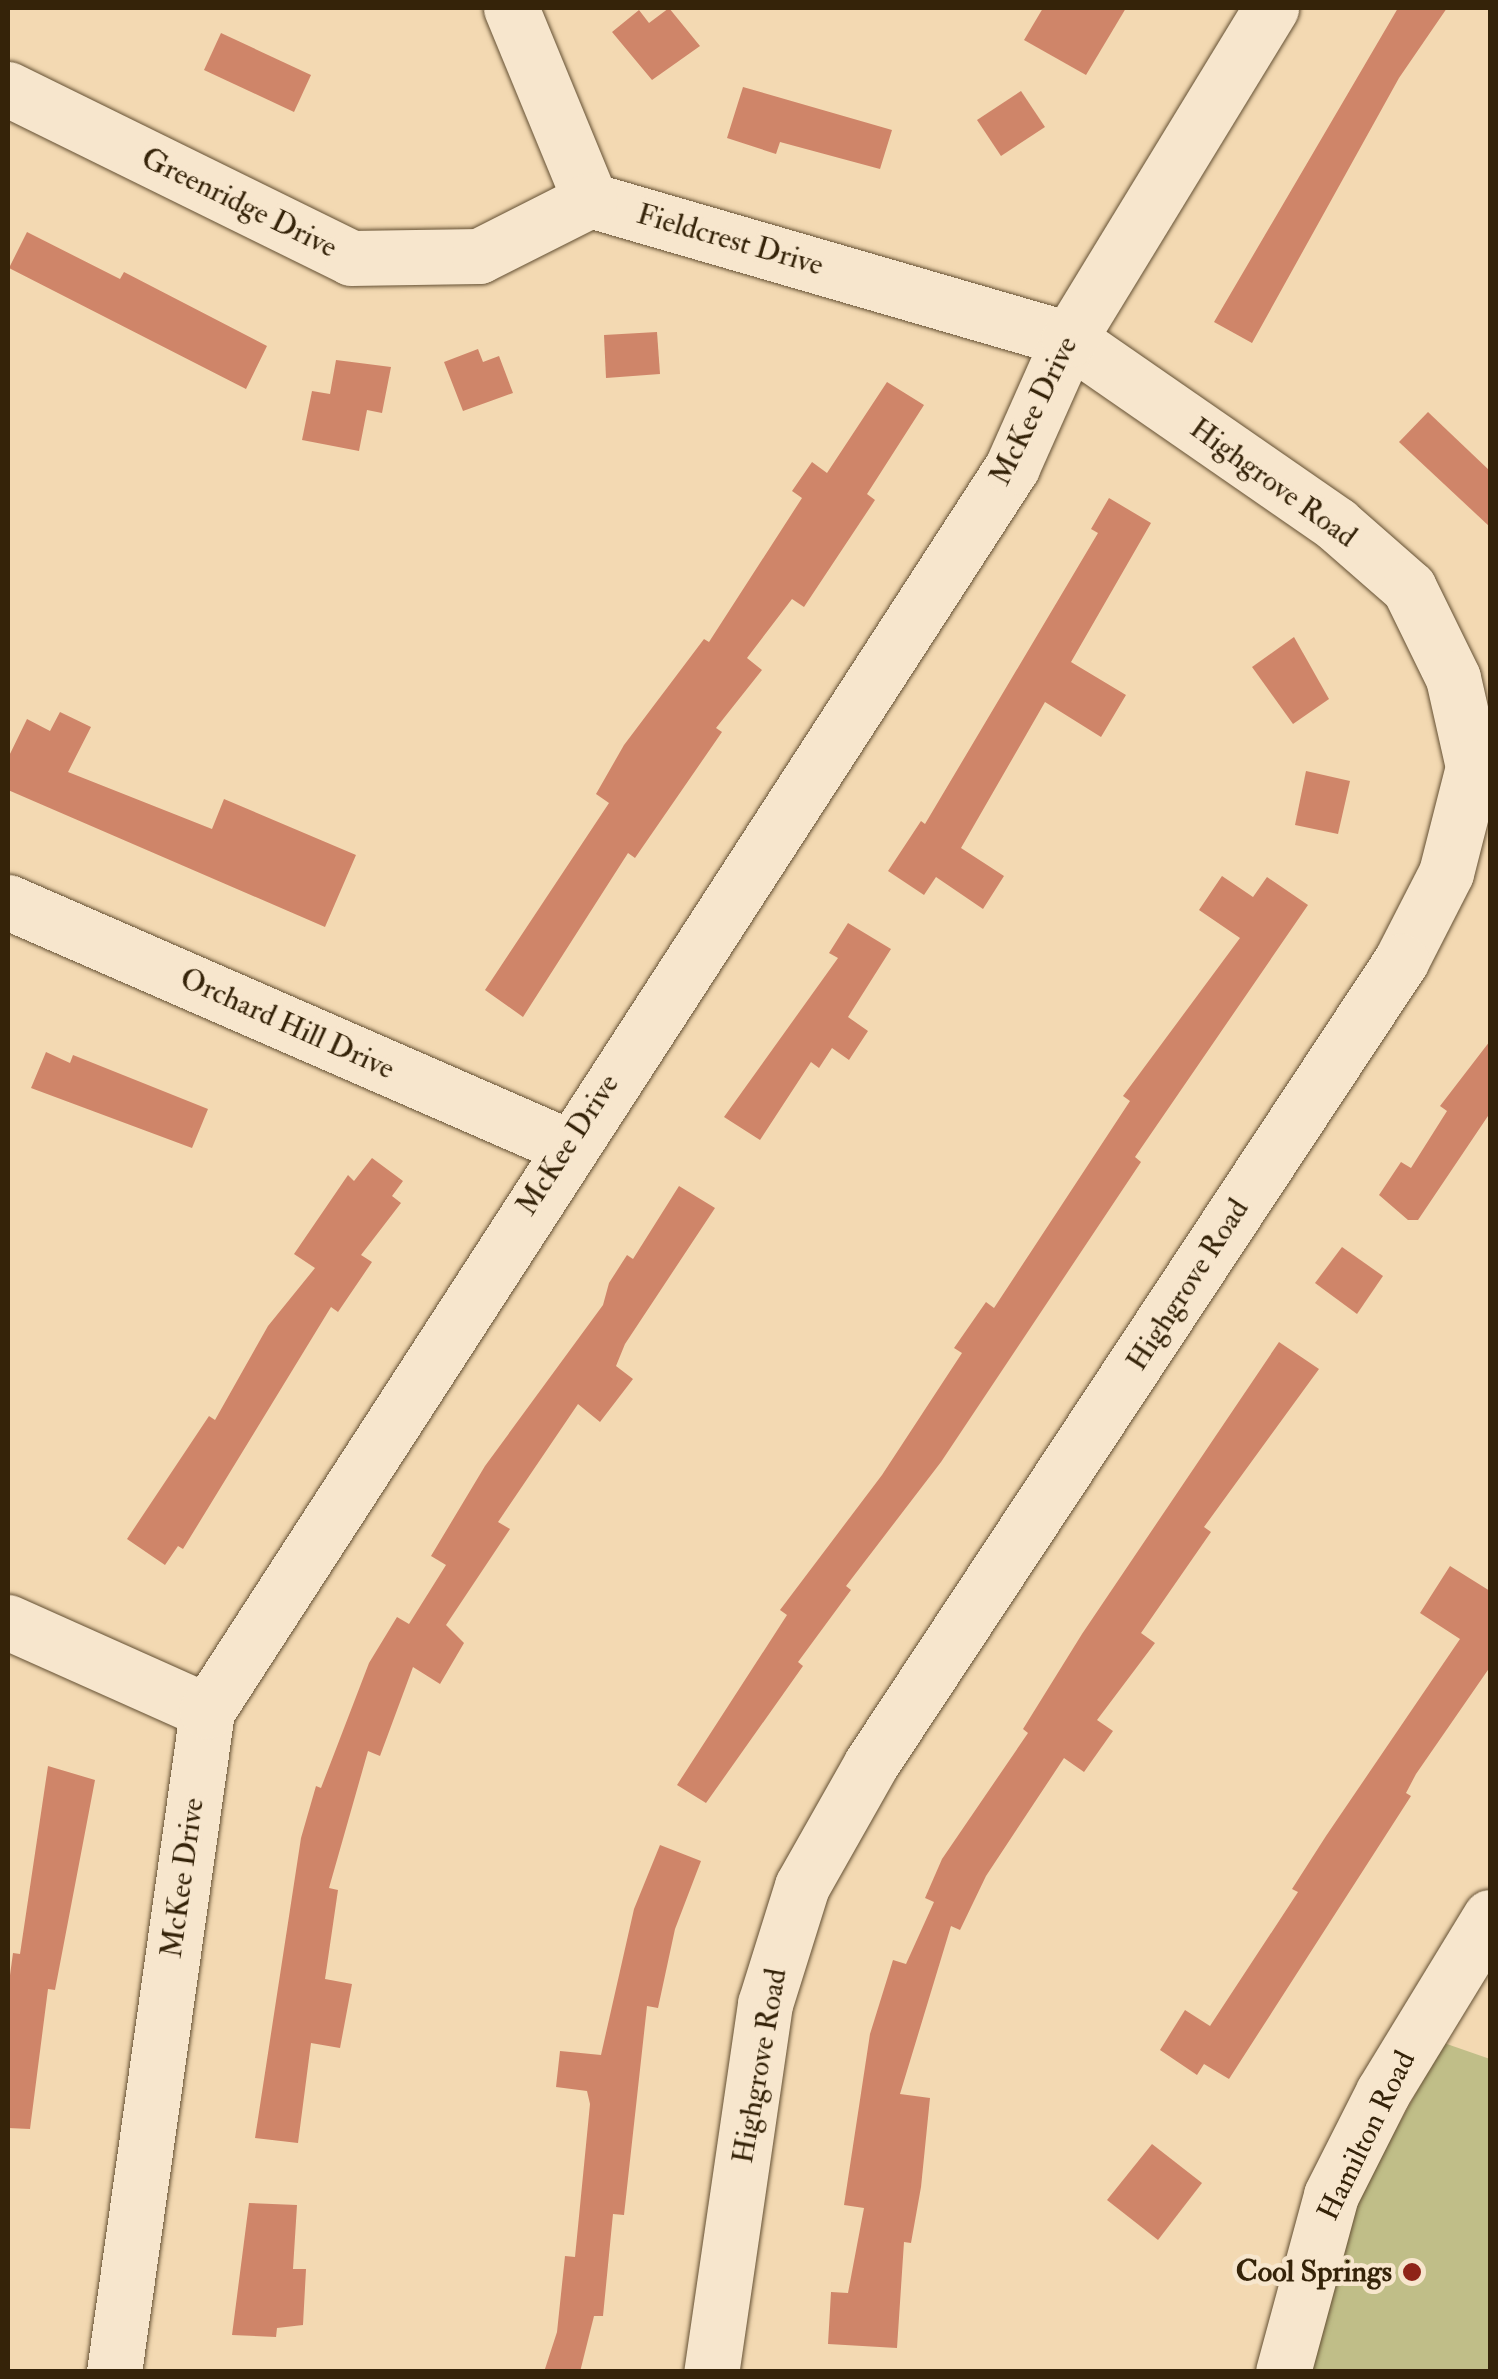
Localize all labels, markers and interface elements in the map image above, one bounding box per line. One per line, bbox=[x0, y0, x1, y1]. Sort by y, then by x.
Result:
street label: Greenridge Drive bbox=[135, 140, 343, 266]
street label: Fieldcrest Drive bbox=[633, 196, 827, 284]
street label: McKee Drive bbox=[983, 331, 1085, 491]
street label: Highgrove Road bbox=[1183, 410, 1363, 556]
street label: Orchard Hill Drive bbox=[174, 961, 400, 1087]
street label: McKee Drive bbox=[509, 1068, 627, 1222]
street label: Highgrove Road bbox=[1119, 1192, 1257, 1378]
street label: McKee Drive bbox=[154, 1796, 212, 1960]
street label: Highgrove Road bbox=[725, 1966, 795, 2166]
street label: Hamilton Road bbox=[1310, 2045, 1424, 2227]
place label: Cool Springs bbox=[1236, 2254, 1392, 2290]
marker: Cool Springs bbox=[1401, 2261, 1423, 2283]

